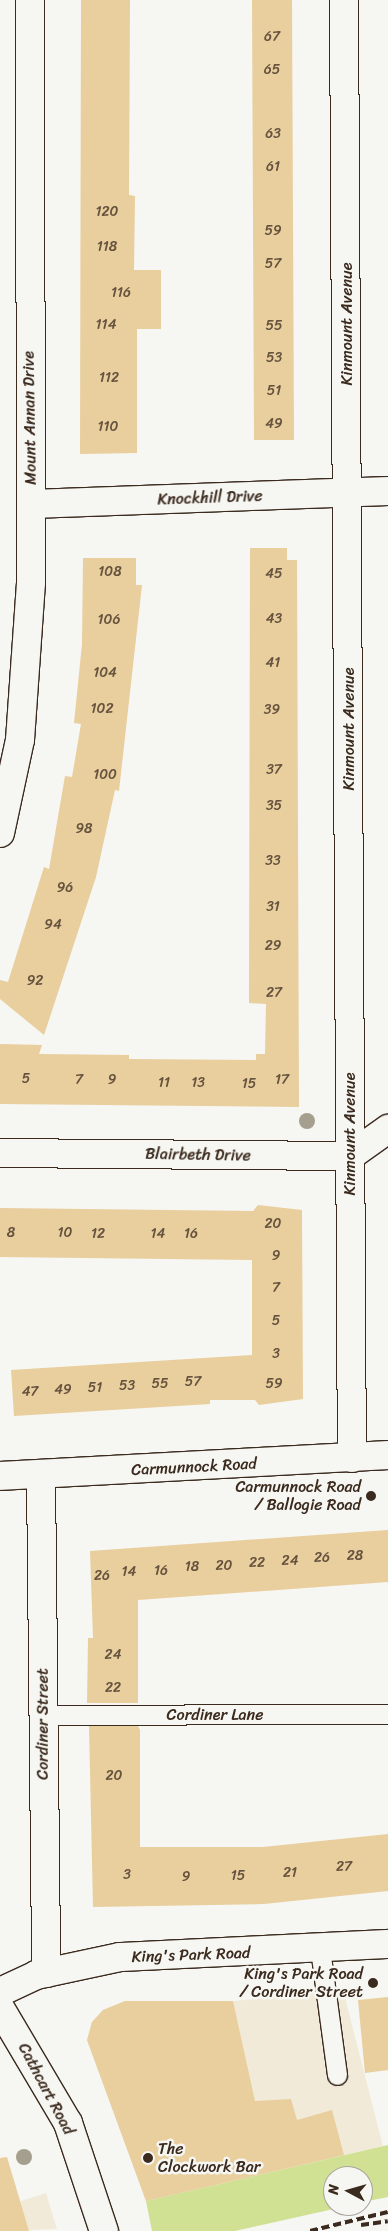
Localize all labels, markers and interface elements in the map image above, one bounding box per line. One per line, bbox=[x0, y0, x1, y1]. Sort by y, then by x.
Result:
house number: 67 bbox=[264, 29, 280, 45]
house number: 65 bbox=[264, 62, 280, 78]
house number: 63 bbox=[265, 126, 281, 142]
house number: 61 bbox=[266, 159, 280, 175]
house number: 120 bbox=[96, 204, 118, 220]
house number: 59 bbox=[264, 223, 282, 239]
house number: 118 bbox=[97, 239, 117, 255]
house number: 57 bbox=[265, 256, 281, 272]
street label: Kinmount Avenue bbox=[337, 263, 357, 385]
house number: 116 bbox=[111, 285, 131, 301]
house number: 114 bbox=[96, 317, 116, 333]
house number: 55 bbox=[265, 318, 283, 334]
house number: 53 bbox=[266, 350, 282, 366]
street label: Mount Annan Drive bbox=[19, 351, 41, 485]
house number: 112 bbox=[99, 370, 119, 386]
house number: 51 bbox=[267, 383, 281, 399]
house number: 49 bbox=[265, 416, 283, 432]
house number: 110 bbox=[98, 419, 118, 435]
street label: Knockhill Drive bbox=[157, 487, 263, 509]
house number: 108 bbox=[98, 564, 122, 580]
house number: 45 bbox=[265, 566, 283, 582]
house number: 43 bbox=[266, 611, 282, 627]
house number: 106 bbox=[98, 612, 120, 628]
house number: 41 bbox=[266, 655, 280, 671]
house number: 104 bbox=[93, 665, 117, 681]
street label: Kinmount Avenue bbox=[339, 668, 359, 790]
house number: 102 bbox=[91, 701, 113, 717]
house number: 39 bbox=[264, 702, 280, 718]
house number: 37 bbox=[266, 762, 282, 778]
house number: 100 bbox=[93, 767, 117, 783]
house number: 35 bbox=[266, 798, 282, 814]
house number: 98 bbox=[75, 821, 93, 837]
house number: 33 bbox=[265, 853, 281, 869]
house number: 96 bbox=[57, 880, 73, 896]
house number: 31 bbox=[266, 899, 280, 915]
house number: 94 bbox=[44, 917, 62, 933]
house number: 29 bbox=[265, 938, 281, 954]
house number: 92 bbox=[27, 973, 43, 989]
house number: 27 bbox=[266, 985, 282, 1001]
house number: 5 bbox=[22, 1071, 30, 1087]
house number: 7 bbox=[75, 1072, 83, 1088]
house number: 9 bbox=[108, 1072, 116, 1088]
house number: 17 bbox=[275, 1072, 289, 1088]
street label: Kinmount Avenue bbox=[340, 1073, 360, 1195]
house number: 11 bbox=[158, 1075, 170, 1091]
house number: 13 bbox=[191, 1075, 205, 1091]
house number: 15 bbox=[242, 1076, 256, 1092]
street label: Blairbeth Drive bbox=[145, 1144, 251, 1166]
house number: 20 bbox=[265, 1216, 281, 1232]
house number: 8 bbox=[7, 1225, 15, 1241]
house number: 10 bbox=[58, 1225, 72, 1241]
house number: 12 bbox=[91, 1226, 105, 1242]
house number: 14 bbox=[151, 1226, 165, 1242]
house number: 16 bbox=[184, 1226, 198, 1242]
house number: 9 bbox=[272, 1248, 280, 1264]
house number: 7 bbox=[272, 1280, 280, 1296]
house number: 5 bbox=[272, 1313, 280, 1329]
house number: 3 bbox=[272, 1346, 280, 1362]
house number: 57 bbox=[185, 1374, 201, 1390]
house number: 55 bbox=[151, 1376, 169, 1392]
house number: 59 bbox=[265, 1376, 283, 1392]
house number: 53 bbox=[119, 1378, 135, 1394]
house number: 51 bbox=[88, 1380, 102, 1396]
house number: 49 bbox=[54, 1382, 72, 1398]
house number: 47 bbox=[22, 1384, 38, 1400]
street label: Carmunnock Road bbox=[131, 1454, 257, 1480]
place label: Carmunnock Road / Ballogie Road bbox=[235, 1477, 361, 1515]
marker: Carmunnock Road / Ballogie Road bbox=[365, 1490, 377, 1502]
house number: 28 bbox=[347, 1548, 363, 1564]
house number: 26 bbox=[314, 1550, 330, 1566]
house number: 24 bbox=[282, 1553, 298, 1569]
house number: 22 bbox=[249, 1555, 265, 1571]
house number: 20 bbox=[216, 1558, 232, 1574]
house number: 18 bbox=[185, 1559, 199, 1575]
house number: 16 bbox=[154, 1563, 168, 1579]
house number: 14 bbox=[122, 1564, 136, 1580]
house number: 26 bbox=[94, 1568, 110, 1584]
house number: 24 bbox=[105, 1647, 121, 1663]
street label: Cordiner Street bbox=[33, 1668, 53, 1780]
house number: 22 bbox=[105, 1680, 121, 1696]
street label: Cordiner Lane bbox=[167, 1705, 263, 1725]
house number: 20 bbox=[106, 1768, 122, 1784]
house number: 27 bbox=[336, 1859, 352, 1875]
house number: 21 bbox=[283, 1865, 297, 1881]
house number: 3 bbox=[123, 1867, 131, 1883]
house number: 15 bbox=[231, 1868, 245, 1884]
house number: 9 bbox=[182, 1869, 190, 1885]
street label: King's Park Road bbox=[131, 1943, 251, 1967]
place label: King's Park Road / Cordiner Street bbox=[240, 1964, 363, 2002]
marker: King's Park Road / Cordiner Street bbox=[367, 1977, 379, 1989]
street label: Cathcart Road bbox=[14, 2040, 78, 2138]
place label: The Clockwork Bar bbox=[158, 2139, 260, 2177]
marker: The Clockwork Bar bbox=[142, 2152, 154, 2164]
north arrow bbox=[323, 2166, 373, 2216]
text: N bbox=[321, 2183, 347, 2196]

